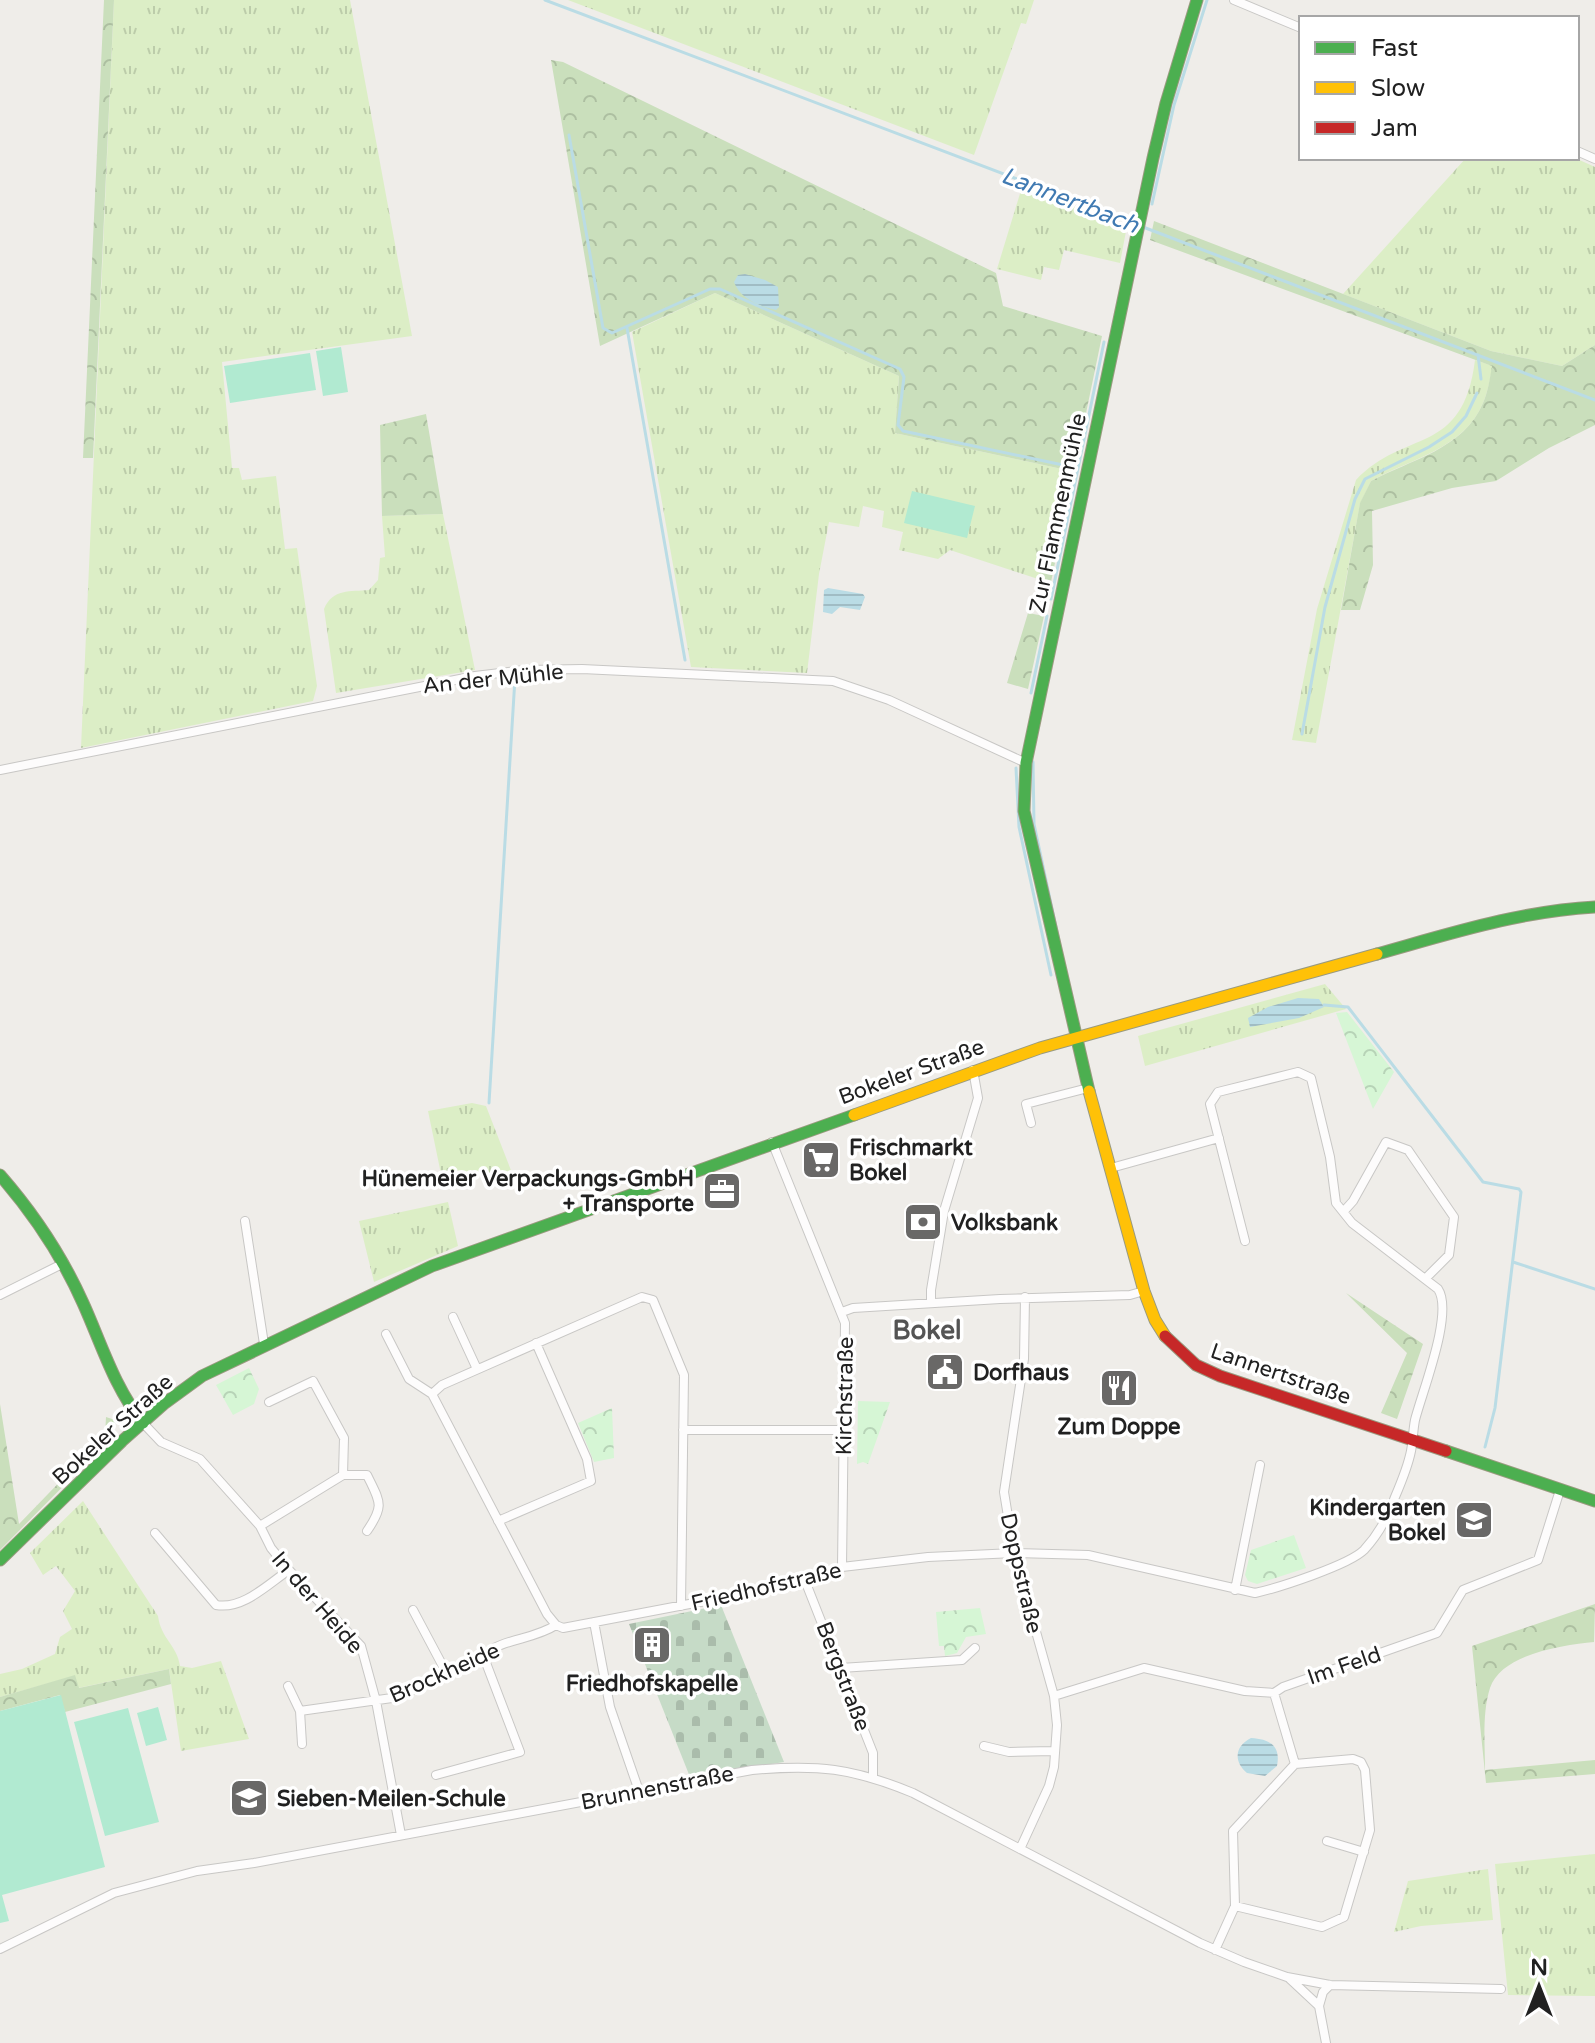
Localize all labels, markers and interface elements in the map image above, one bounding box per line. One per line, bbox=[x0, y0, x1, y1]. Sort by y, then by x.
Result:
legend bbox=[1299, 16, 1579, 160]
text: Fast bbox=[1371, 34, 1418, 63]
text: Slow bbox=[1371, 74, 1425, 103]
text: Jam bbox=[1371, 114, 1418, 143]
water label: Lannertbach bbox=[997, 161, 1144, 240]
street label: Zur Flammenmühle bbox=[1024, 411, 1092, 616]
street label: An der Mühle bbox=[421, 659, 565, 699]
street label: Bokeler Straße bbox=[835, 1034, 988, 1110]
place label: Frischmarkt Bokel bbox=[849, 1135, 973, 1186]
supermarket icon: Frischmarkt Bokel bbox=[800, 1139, 842, 1181]
place label: Hünemeier Verpackungs-GmbH + Transporte bbox=[362, 1166, 694, 1217]
office icon: Hünemeier Verpackungs-GmbH + Transporte bbox=[701, 1170, 743, 1212]
bank icon: Volksbank bbox=[902, 1201, 944, 1243]
place label: Volksbank bbox=[951, 1210, 1058, 1236]
district label: Bokel bbox=[893, 1315, 961, 1346]
street label: Kirchstraße bbox=[831, 1336, 859, 1456]
street label: Lannertstraße bbox=[1207, 1338, 1354, 1410]
public building icon: Dorfhaus bbox=[924, 1351, 966, 1393]
place label: Dorfhaus bbox=[973, 1360, 1069, 1386]
restaurant icon: Zum Doppe bbox=[1098, 1367, 1140, 1409]
street label: Bokeler Straße bbox=[47, 1369, 178, 1491]
place label: Zum Doppe bbox=[1057, 1414, 1181, 1440]
place label: Kindergarten Bokel bbox=[1309, 1495, 1446, 1546]
school or university icon: Kindergarten Bokel bbox=[1453, 1499, 1495, 1541]
street label: Doppstraße bbox=[995, 1510, 1047, 1636]
street label: In der Heide bbox=[266, 1546, 368, 1659]
street label: Friedhofstraße bbox=[688, 1557, 844, 1617]
street label: Bergstraße bbox=[810, 1618, 876, 1735]
building icon: Friedhofskapelle bbox=[631, 1624, 673, 1666]
street label: Brockheide bbox=[385, 1637, 504, 1709]
street label: Im Feld bbox=[1304, 1641, 1385, 1691]
place label: Friedhofskapelle bbox=[566, 1671, 738, 1697]
street label: Brunnenstraße bbox=[579, 1760, 736, 1816]
school or university icon: Sieben-Meilen-Schule bbox=[228, 1777, 270, 1819]
place label: Sieben-Meilen-Schule bbox=[277, 1786, 506, 1812]
north arrow bbox=[1499, 1947, 1579, 2027]
text: N bbox=[1530, 1955, 1548, 1981]

